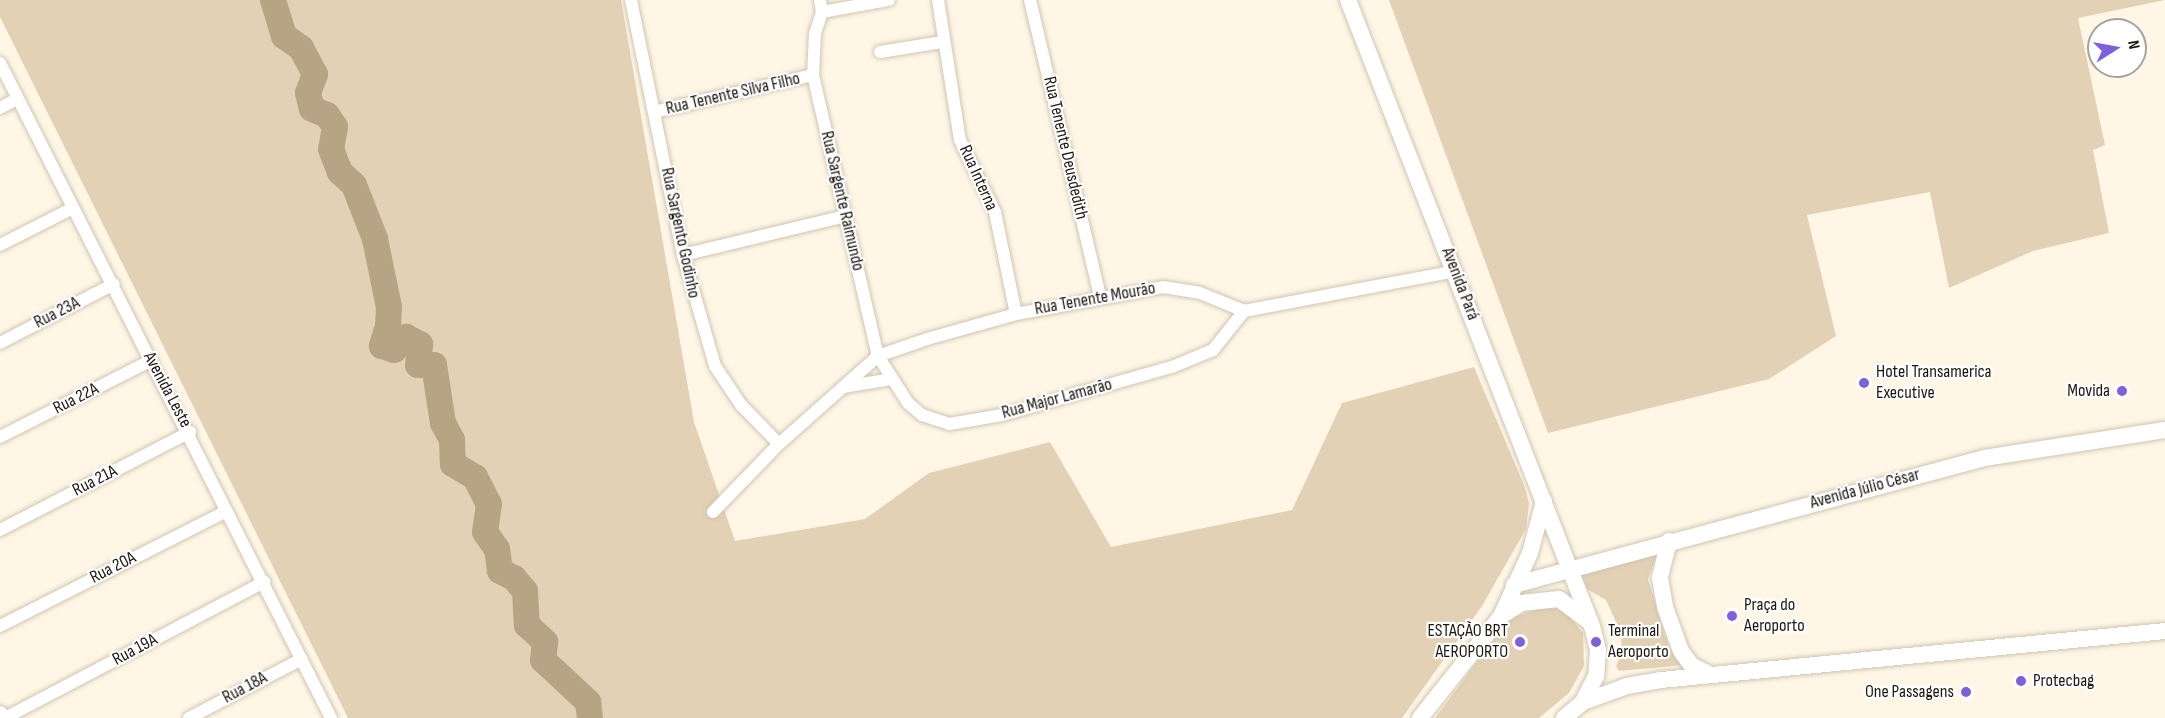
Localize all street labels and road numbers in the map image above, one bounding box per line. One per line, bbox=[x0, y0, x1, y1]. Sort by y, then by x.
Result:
street label: Rua Tenente Silva Filho bbox=[664, 68, 802, 120]
street label: Rua Tenente Deusdedith bbox=[1038, 74, 1092, 222]
street label: Rua Sargente Raimundo bbox=[815, 129, 869, 273]
street label: Rua Interna bbox=[954, 142, 1002, 214]
street label: Rua Sargento Godinho bbox=[656, 166, 704, 300]
street label: Avenida Pará bbox=[1436, 245, 1484, 323]
street label: Rua Tenente Mourão bbox=[1033, 278, 1157, 320]
street label: Rua 23A bbox=[31, 292, 83, 334]
street label: Avenida Leste bbox=[138, 348, 196, 432]
street label: Rua Major Lamarão bbox=[999, 374, 1115, 424]
street label: Rua 22A bbox=[50, 378, 102, 420]
street label: Rua 21A bbox=[69, 461, 121, 501]
street label: Avenida Júlio César bbox=[1808, 464, 1922, 514]
street label: Rua 20A bbox=[86, 547, 140, 589]
street label: Rua 19A bbox=[109, 629, 161, 671]
street label: Rua 18A bbox=[219, 667, 271, 709]

